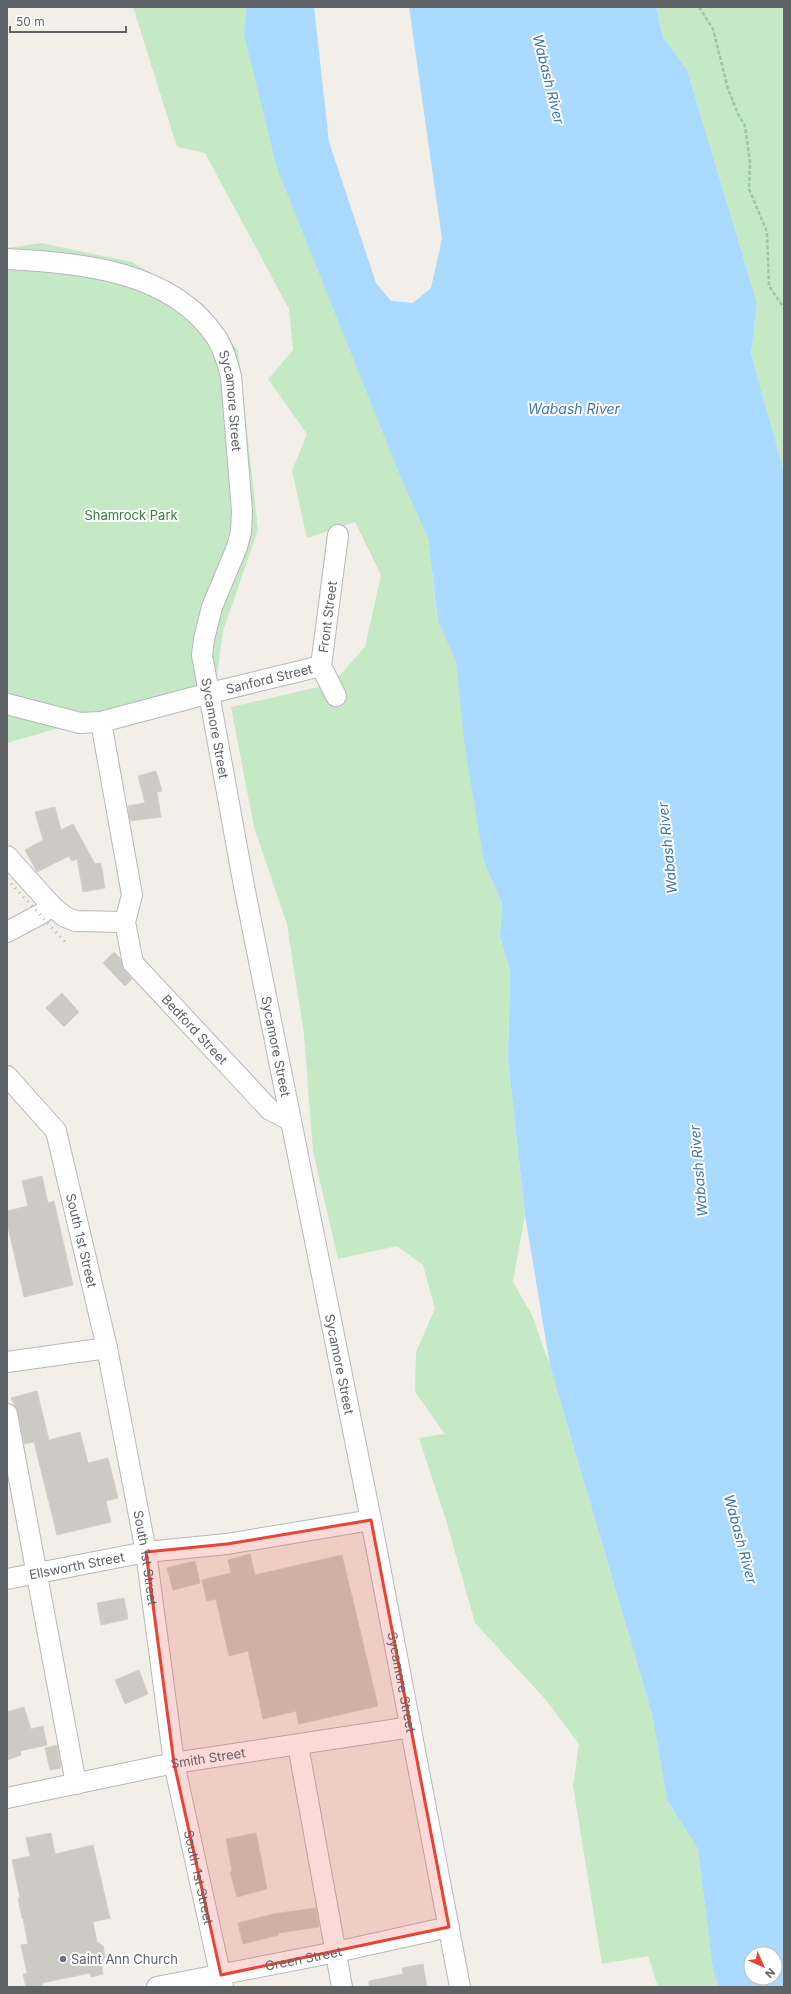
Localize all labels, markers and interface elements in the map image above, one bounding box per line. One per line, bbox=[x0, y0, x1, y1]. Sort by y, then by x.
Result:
scale bar bbox=[10, 8, 126, 34]
text: 50 m bbox=[16, 14, 45, 29]
water label: Wabash River bbox=[530, 32, 569, 126]
street label: Sycamore Street bbox=[216, 348, 245, 452]
water label: Wabash River bbox=[528, 400, 621, 417]
park label: Shamrock Park bbox=[84, 507, 178, 523]
street label: Front Street bbox=[315, 580, 340, 654]
street label: Sanford Street bbox=[224, 660, 314, 697]
street label: Sycamore Street bbox=[198, 676, 232, 780]
water label: Wabash River bbox=[654, 801, 680, 895]
street label: Bedford Street bbox=[158, 991, 231, 1067]
street label: Sycamore Street bbox=[258, 995, 294, 1098]
water label: Wabash River bbox=[685, 1124, 710, 1217]
street label: South 1st Street bbox=[63, 1192, 101, 1289]
street label: Sycamore Street bbox=[322, 1312, 358, 1416]
water label: Wabash River bbox=[721, 1492, 761, 1586]
street label: South 1st Street bbox=[130, 1509, 161, 1606]
street label: Ellsworth Street bbox=[28, 1548, 126, 1583]
street label: Sycamore Street bbox=[384, 1630, 419, 1734]
street label: Smith Street bbox=[170, 1744, 246, 1771]
street label: South 1st Street bbox=[181, 1828, 217, 1926]
street label: Green Street bbox=[264, 1943, 343, 1974]
north arrow bbox=[743, 1946, 783, 1986]
place label: Saint Ann Church bbox=[71, 1951, 178, 1967]
marker: Saint Ann Church bbox=[58, 1954, 68, 1964]
text: N bbox=[762, 1965, 778, 1981]

